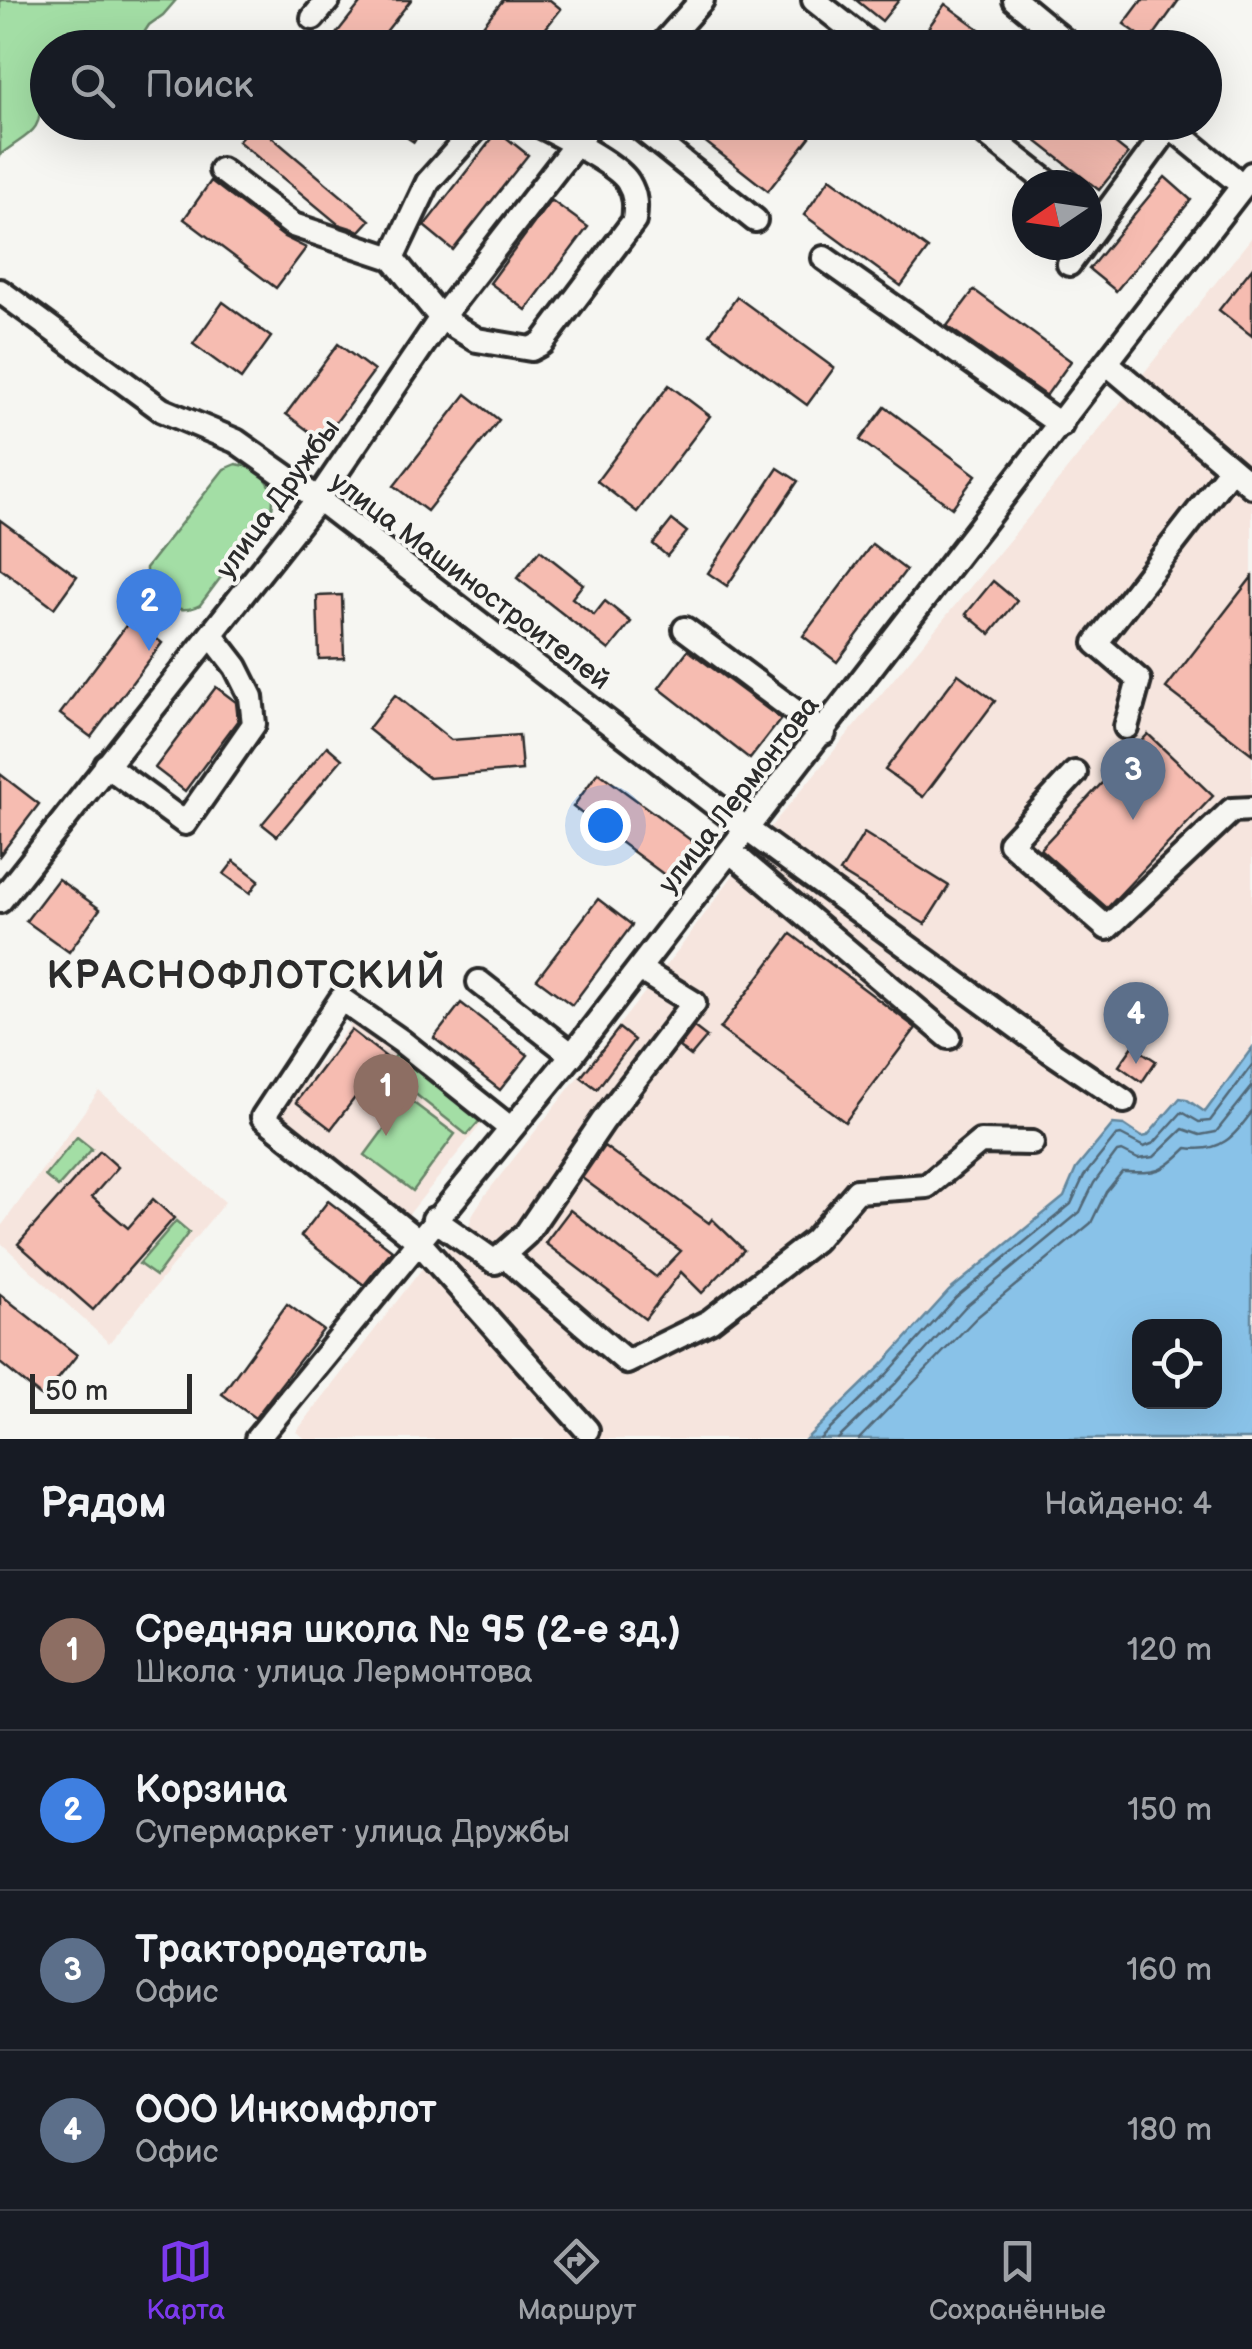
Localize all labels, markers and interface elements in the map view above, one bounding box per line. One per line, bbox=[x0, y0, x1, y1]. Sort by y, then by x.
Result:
search box bbox=[30, 30, 1222, 140]
icon: search bbox=[65, 58, 120, 113]
text: Поиск bbox=[145, 63, 253, 108]
north arrow bbox=[1012, 170, 1102, 260]
street label: улица Дружбы bbox=[209, 413, 347, 585]
street label: улица Машиностроителей bbox=[324, 465, 616, 697]
pin: 2 bbox=[116, 568, 182, 651]
street label: улица Лермонтова bbox=[652, 689, 827, 900]
pin: 3 bbox=[1100, 738, 1166, 820]
your location bbox=[580, 800, 631, 851]
district label: КРАСНОФЛОТСКИЙ bbox=[47, 950, 447, 999]
pin: 4 bbox=[1104, 982, 1168, 1064]
pin: 1 bbox=[354, 1054, 418, 1136]
map controls bbox=[1132, 1319, 1222, 1409]
button: locate bbox=[1132, 1319, 1222, 1409]
scale bar bbox=[30, 1369, 192, 1414]
text: 50 m bbox=[45, 1375, 108, 1408]
text: Рядом bbox=[40, 1479, 167, 1530]
text: Найдено: 4 bbox=[1044, 1485, 1212, 1524]
text: Средняя школа № 95 (2-е зд.) bbox=[135, 1608, 681, 1653]
text: 1 bbox=[66, 1631, 79, 1670]
text: 120 m bbox=[1127, 1631, 1212, 1670]
text: Школа · улица Лермонтова bbox=[135, 1653, 533, 1692]
text: Корзина bbox=[135, 1768, 287, 1813]
text: 2 bbox=[63, 1791, 82, 1830]
text: 150 m bbox=[1127, 1791, 1212, 1830]
text: Супермаркет · улица Дружбы bbox=[135, 1813, 570, 1852]
text: Трактородеталь bbox=[135, 1928, 427, 1973]
text: 3 bbox=[63, 1951, 82, 1990]
text: 160 m bbox=[1126, 1951, 1212, 1990]
text: Офис bbox=[135, 1973, 218, 2012]
text: ООО Инкомфлот bbox=[135, 2088, 437, 2133]
text: 4 bbox=[63, 2111, 82, 2150]
text: 180 m bbox=[1127, 2111, 1212, 2150]
text: Офис bbox=[135, 2133, 218, 2172]
tab: Карта bbox=[146, 2234, 225, 2327]
tab: Маршрут bbox=[517, 2234, 637, 2327]
tab: Сохранённые bbox=[929, 2234, 1106, 2327]

